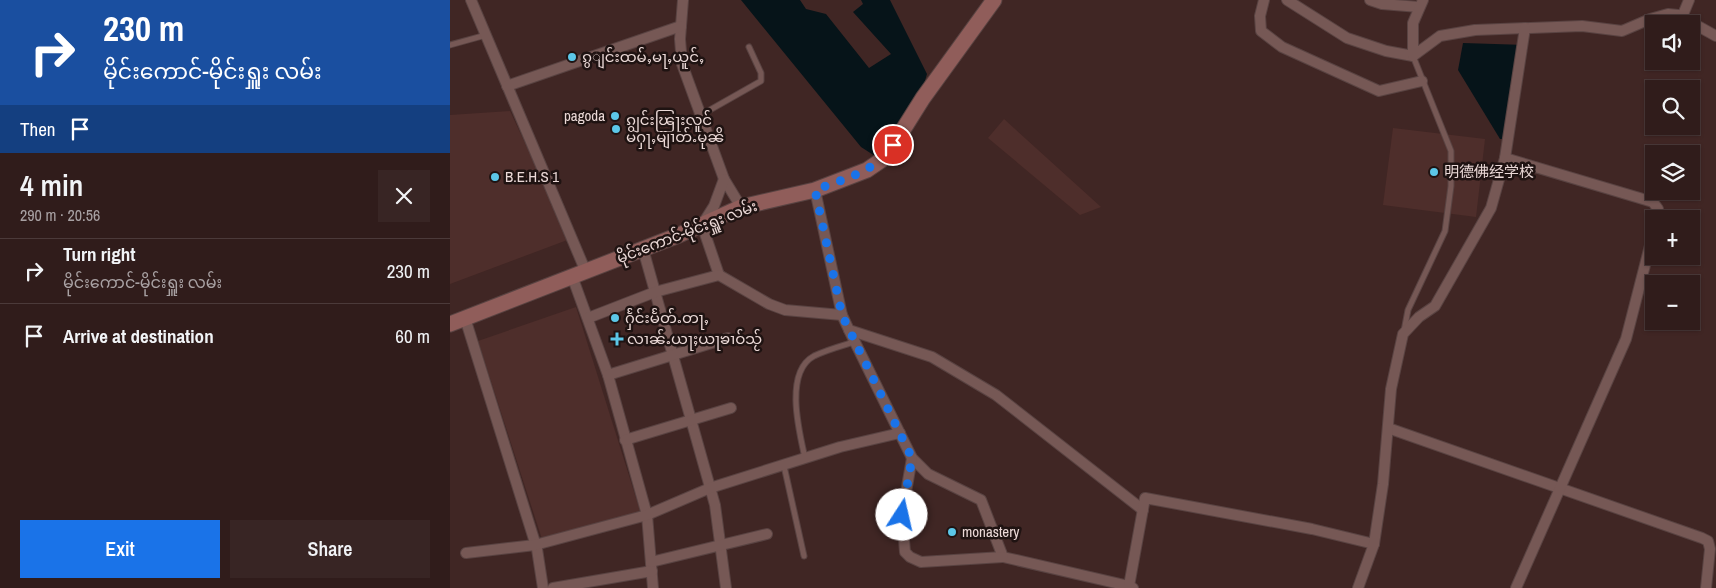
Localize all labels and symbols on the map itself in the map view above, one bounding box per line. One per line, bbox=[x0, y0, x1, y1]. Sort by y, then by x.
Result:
place label: ၵွျင်းထမ်ႇမႃႇယူင်ႇ bbox=[582, 46, 704, 69]
marker: ၵွျင်းထမ်ႇမႃႇယူင်ႇ bbox=[566, 51, 578, 63]
place label: pagoda bbox=[564, 105, 605, 126]
place label: ၵျွင်းၽြႃးလူင် မႁႃႇမျၢတ်ႉမုၼိ bbox=[626, 109, 724, 149]
marker: pagoda bbox=[609, 110, 621, 122]
marker: ၵျွင်းၽြႃးလူင် မႁႃႇမျၢတ်ႉမုၼိ bbox=[610, 123, 622, 135]
pin bbox=[872, 124, 914, 166]
place label: 明德佛经学校 bbox=[1444, 161, 1534, 182]
place label: B.E.H.S 1 bbox=[505, 166, 559, 187]
marker: 明德佛经学校 bbox=[1428, 166, 1440, 178]
marker: B.E.H.S 1 bbox=[489, 171, 501, 183]
street label: မိုင်းကောင်-မိုင်းရှူး လမ်း bbox=[613, 195, 761, 270]
place label: ႁႅင်းမႅတ်ႉတႃႇ bbox=[625, 307, 709, 330]
marker: ႁႅင်းမႅတ်ႉတႃႇ bbox=[609, 312, 621, 324]
place label: လၢၼ်ႉယႃႈယႃၶၢဝ်သႂ် bbox=[627, 328, 762, 351]
marker: လၢၼ်ႉယႃႈယႃၶၢဝ်သႂ် bbox=[611, 333, 623, 345]
position arrow bbox=[875, 488, 927, 540]
place label: monastery bbox=[962, 521, 1020, 542]
marker: monastery bbox=[946, 526, 958, 538]

